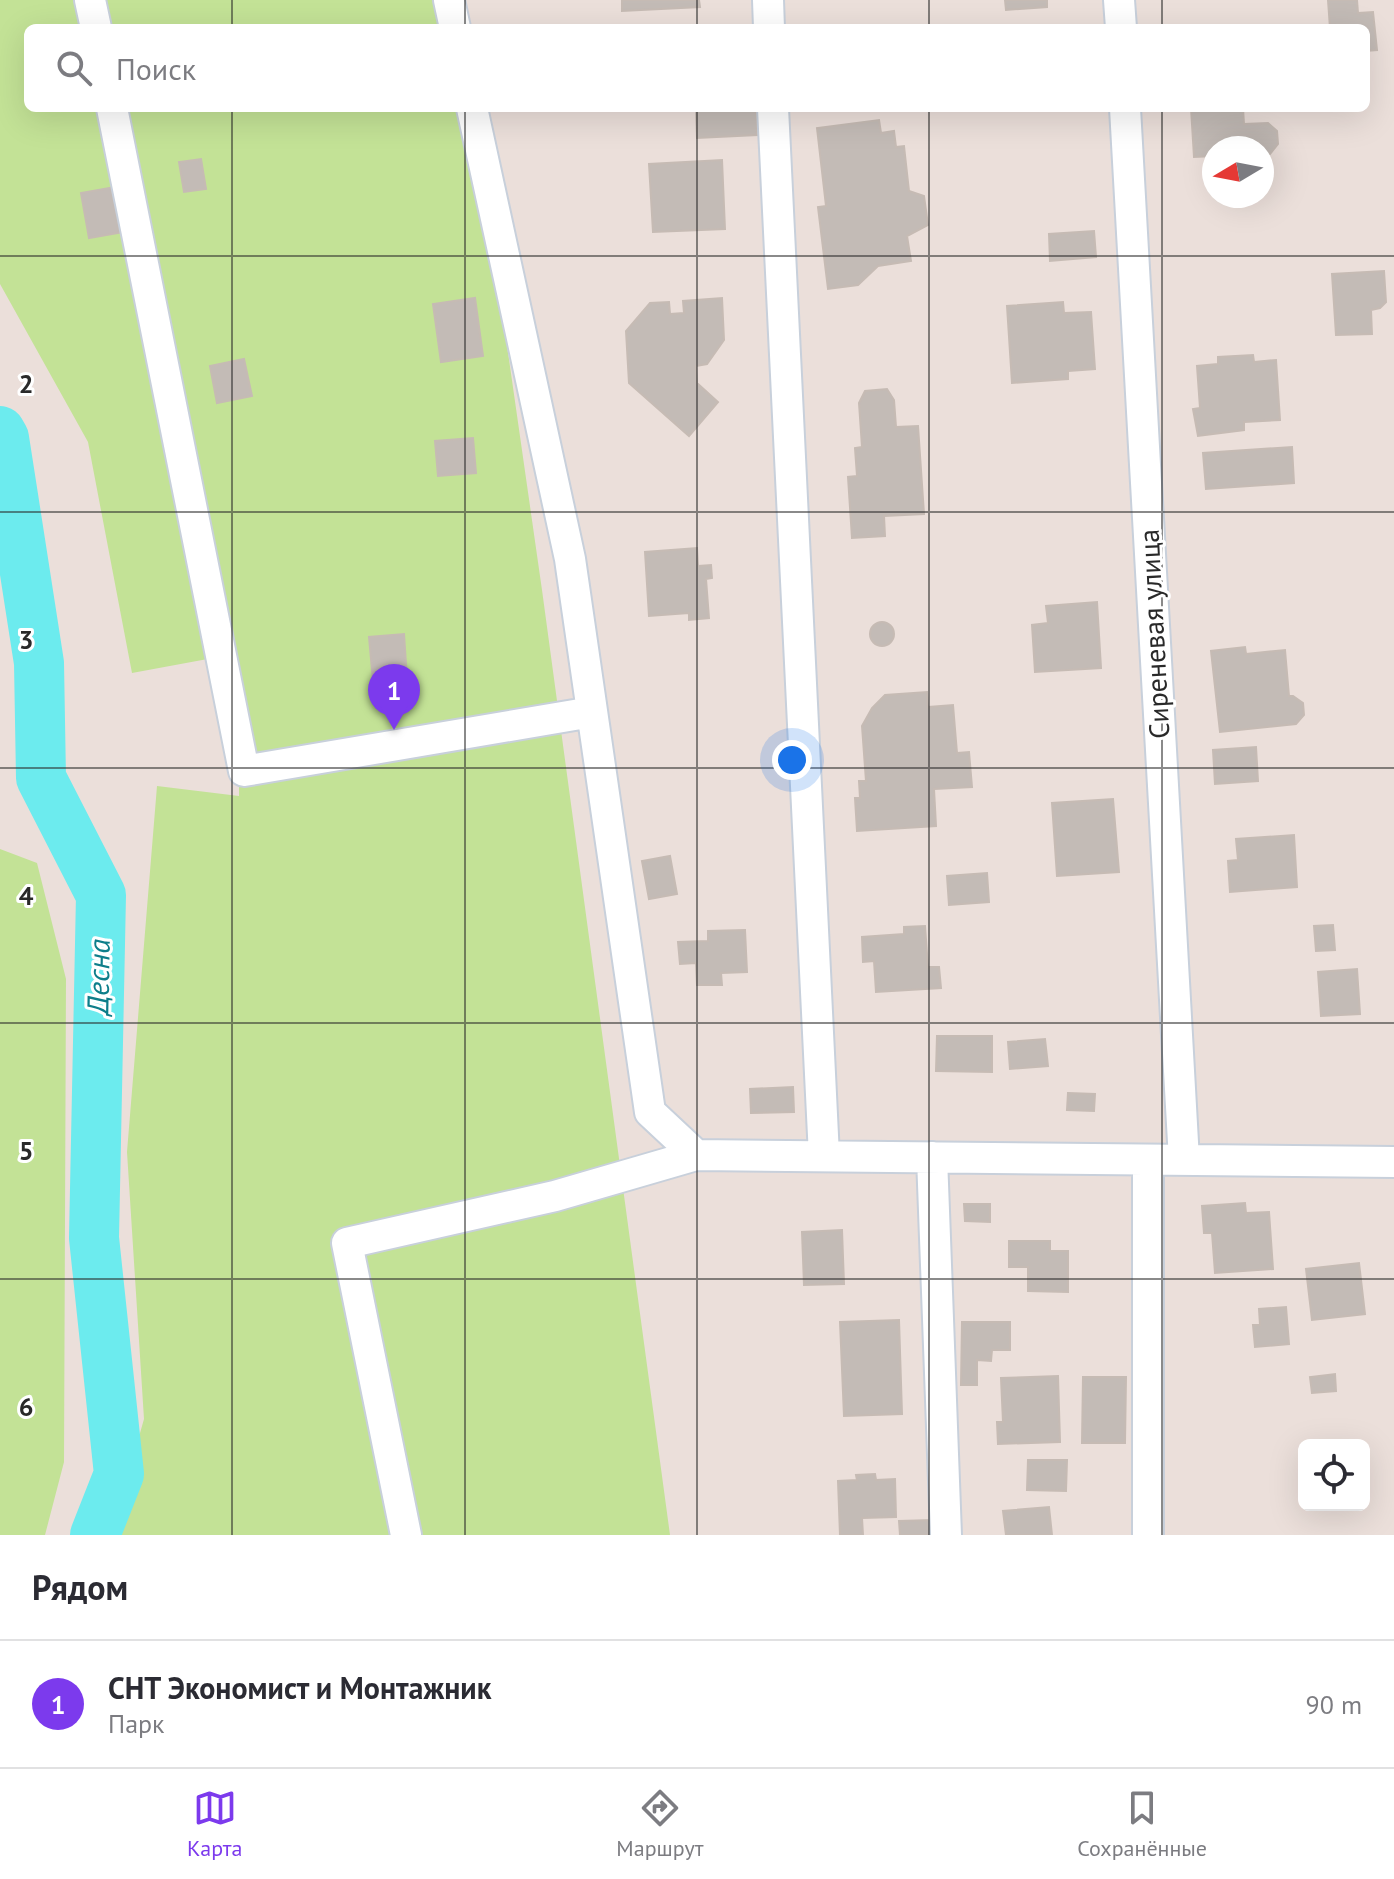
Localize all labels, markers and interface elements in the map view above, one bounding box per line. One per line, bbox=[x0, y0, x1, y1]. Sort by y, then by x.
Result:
search box bbox=[24, 24, 1370, 112]
icon: search bbox=[52, 46, 96, 90]
text: Поиск bbox=[116, 49, 196, 88]
north arrow bbox=[1202, 136, 1274, 208]
text: 2 bbox=[19, 367, 33, 400]
street label: Сиреневая улица bbox=[1130, 528, 1177, 740]
text: 3 bbox=[19, 623, 33, 656]
pin: 1 bbox=[368, 664, 420, 730]
your location bbox=[772, 740, 812, 780]
text: 4 bbox=[19, 879, 34, 912]
water label: Десна bbox=[77, 938, 118, 1017]
text: 5 bbox=[19, 1134, 33, 1167]
text: 6 bbox=[19, 1390, 33, 1423]
map controls bbox=[1298, 1439, 1370, 1511]
button: locate bbox=[1298, 1439, 1370, 1511]
text: Рядом bbox=[32, 1565, 128, 1609]
text: СНТ Экономист и Монтажник bbox=[108, 1668, 491, 1707]
text: 1 bbox=[51, 1688, 65, 1721]
text: 90 m bbox=[1306, 1688, 1362, 1721]
text: Парк bbox=[108, 1707, 165, 1740]
tab: Карта bbox=[187, 1786, 242, 1862]
tab: Маршрут bbox=[616, 1786, 703, 1862]
tab: Сохранённые bbox=[1077, 1786, 1207, 1862]

